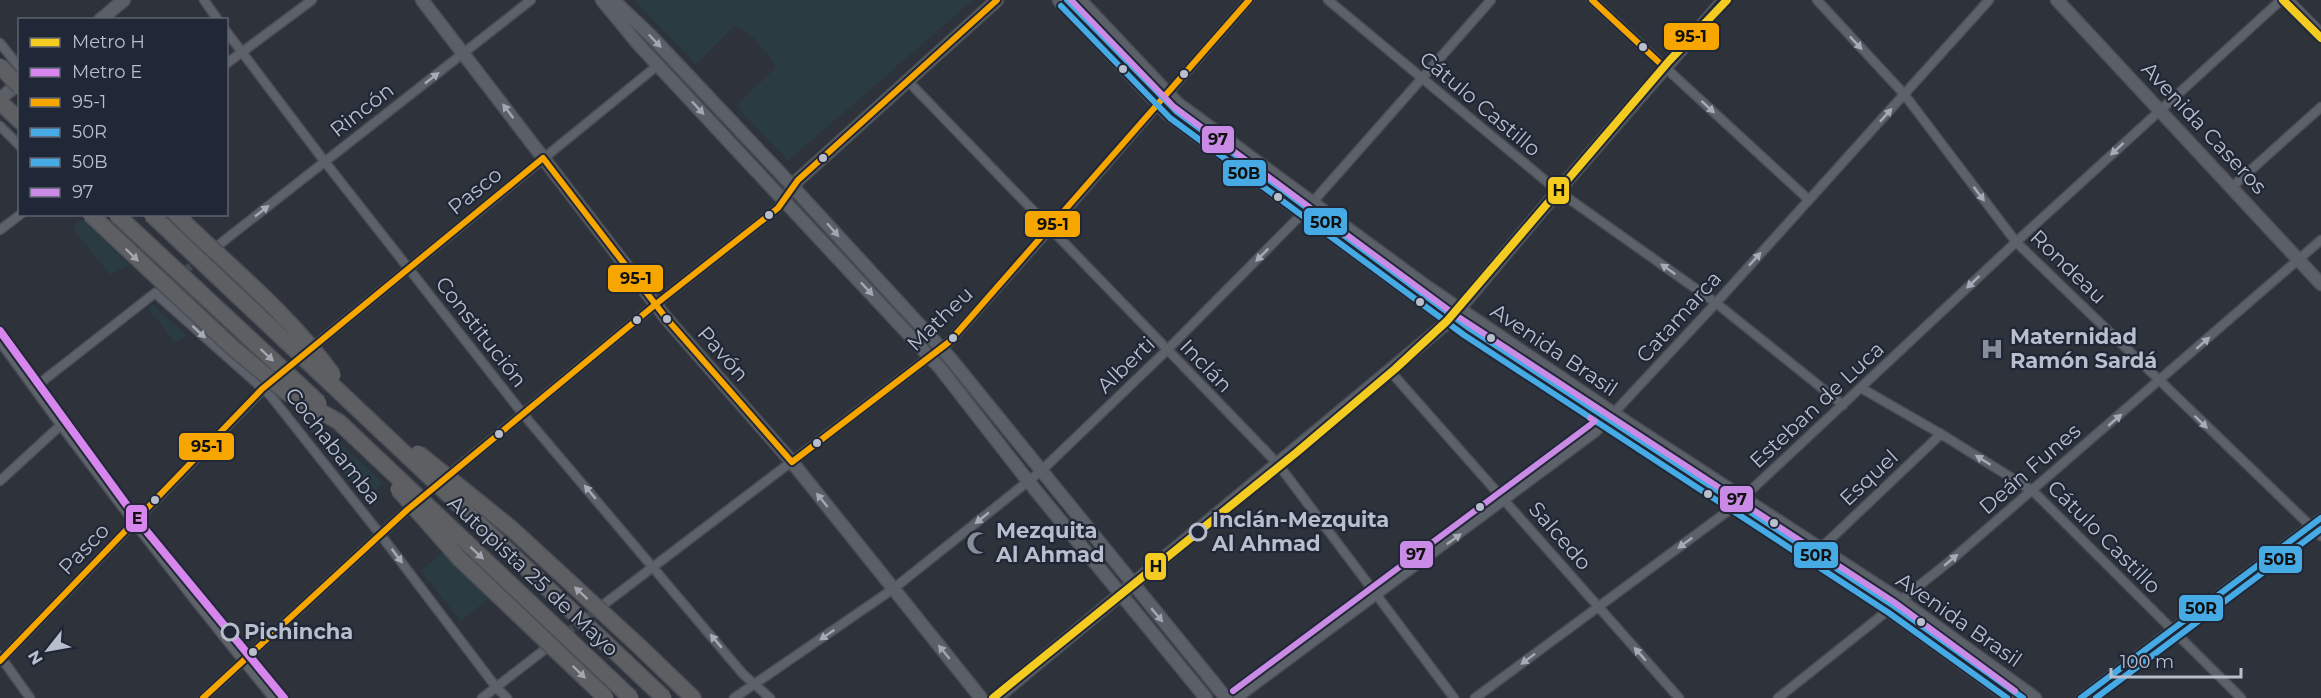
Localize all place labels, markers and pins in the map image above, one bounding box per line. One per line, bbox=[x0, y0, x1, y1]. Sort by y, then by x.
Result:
unlabelled marker bbox=[1637, 41, 1649, 53]
unlabelled marker bbox=[1117, 63, 1129, 75]
unlabelled marker bbox=[1178, 68, 1190, 80]
unlabelled marker bbox=[817, 152, 829, 164]
unlabelled marker bbox=[1272, 191, 1284, 203]
unlabelled marker bbox=[763, 209, 775, 221]
unlabelled marker bbox=[1414, 296, 1426, 308]
unlabelled marker bbox=[661, 313, 673, 325]
unlabelled marker bbox=[631, 314, 643, 326]
place label: Maternidad Ramón Sardá bbox=[2010, 324, 2157, 373]
unlabelled marker bbox=[947, 332, 959, 344]
unlabelled marker bbox=[1485, 332, 1497, 344]
hospital icon: Maternidad Ramón Sardá bbox=[1979, 336, 2005, 362]
unlabelled marker bbox=[493, 428, 505, 440]
unlabelled marker bbox=[811, 437, 823, 449]
unlabelled marker bbox=[1702, 488, 1714, 500]
unlabelled marker bbox=[149, 494, 161, 506]
unlabelled marker bbox=[1474, 501, 1486, 513]
place label: Inclán-Mezquita Al Ahmad bbox=[1211, 507, 1389, 556]
unlabelled marker bbox=[1768, 517, 1780, 529]
place label: Mezquita Al Ahmad bbox=[995, 518, 1105, 567]
marker: Inclán-Mezquita Al Ahmad bbox=[1189, 523, 1207, 541]
mosque icon: Mezquita Al Ahmad bbox=[965, 530, 991, 556]
unlabelled marker bbox=[1915, 616, 1927, 628]
place label: Pichincha bbox=[244, 619, 353, 644]
marker: Pichincha bbox=[221, 623, 239, 641]
unlabelled marker bbox=[247, 646, 259, 658]

